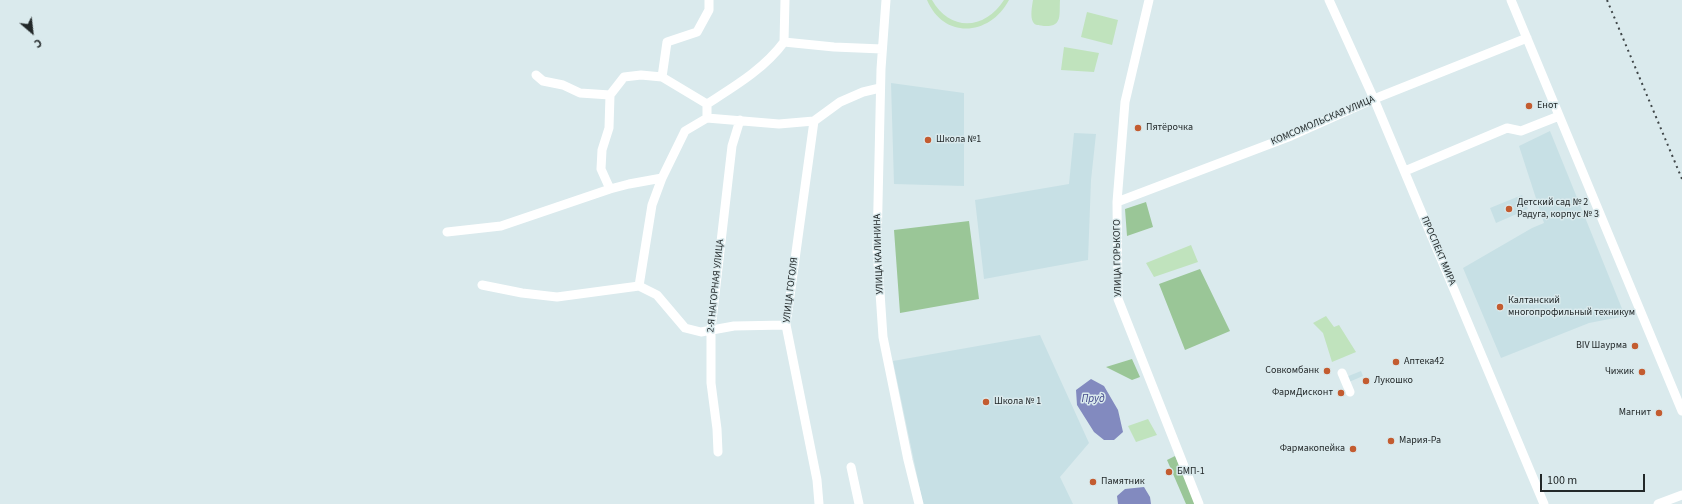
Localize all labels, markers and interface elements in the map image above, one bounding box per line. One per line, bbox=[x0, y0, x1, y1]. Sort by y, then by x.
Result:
north arrow bbox=[12, 12, 52, 52]
text: С bbox=[32, 35, 44, 51]
street label: КОМСОМОЛЬСКАЯ УЛИЦА bbox=[1269, 94, 1377, 148]
place label: Енот bbox=[1537, 100, 1558, 112]
marker: Енот bbox=[1524, 101, 1534, 111]
place label: Пятёрочка bbox=[1146, 122, 1193, 134]
marker: Пятёрочка bbox=[1133, 123, 1143, 133]
place label: Школа №1 bbox=[936, 134, 981, 146]
marker: Школа №1 bbox=[923, 135, 933, 145]
place label: Детский сад № 2 Радуга, корпус № 3 bbox=[1517, 197, 1599, 220]
marker: Детский сад № 2 Радуга, корпус № 3 bbox=[1504, 204, 1514, 214]
street label: УЛИЦА КАЛИНИНА bbox=[872, 214, 886, 294]
street label: ПРОСПЕКТ МИРА bbox=[1418, 215, 1458, 287]
street label: УЛИЦА ГОРЬКОГО bbox=[1111, 219, 1125, 297]
street label: 2-Я НАГОРНАЯ УЛИЦА bbox=[705, 239, 727, 333]
street label: УЛИЦА ГОГОЛЯ bbox=[781, 257, 801, 323]
place label: Калтанский многопрофильный техникум bbox=[1508, 295, 1635, 318]
marker: Калтанский многопрофильный техникум bbox=[1495, 302, 1505, 312]
place label: BIV Шаурма bbox=[1576, 340, 1627, 352]
marker: BIV Шаурма bbox=[1630, 341, 1640, 351]
place label: Аптека42 bbox=[1404, 356, 1444, 368]
marker: Аптека42 bbox=[1391, 357, 1401, 367]
place label: Совкомбанк bbox=[1265, 365, 1319, 377]
marker: Совкомбанк bbox=[1322, 366, 1332, 376]
place label: Чижик bbox=[1605, 366, 1634, 378]
marker: Чижик bbox=[1637, 367, 1647, 377]
place label: Лукошко bbox=[1374, 375, 1413, 387]
marker: Лукошко bbox=[1361, 376, 1371, 386]
place label: ФармДисконт bbox=[1272, 387, 1333, 399]
marker: ФармДисконт bbox=[1336, 388, 1346, 398]
water label: Пруд bbox=[1081, 393, 1105, 407]
place label: Школа № 1 bbox=[994, 396, 1041, 408]
marker: Школа № 1 bbox=[981, 397, 991, 407]
place label: Магнит bbox=[1619, 407, 1651, 419]
marker: Магнит bbox=[1654, 408, 1664, 418]
place label: Мария-Ра bbox=[1399, 435, 1441, 447]
marker: Мария-Ра bbox=[1386, 436, 1396, 446]
place label: Фармакопейка bbox=[1280, 443, 1345, 455]
marker: Фармакопейка bbox=[1348, 444, 1358, 454]
place label: БМП-1 bbox=[1177, 466, 1205, 478]
scale bar bbox=[1542, 466, 1647, 492]
marker: БМП-1 bbox=[1164, 467, 1174, 477]
text: 100 m bbox=[1547, 472, 1577, 489]
place label: Памятник bbox=[1101, 476, 1145, 488]
marker: Памятник bbox=[1088, 477, 1098, 487]

